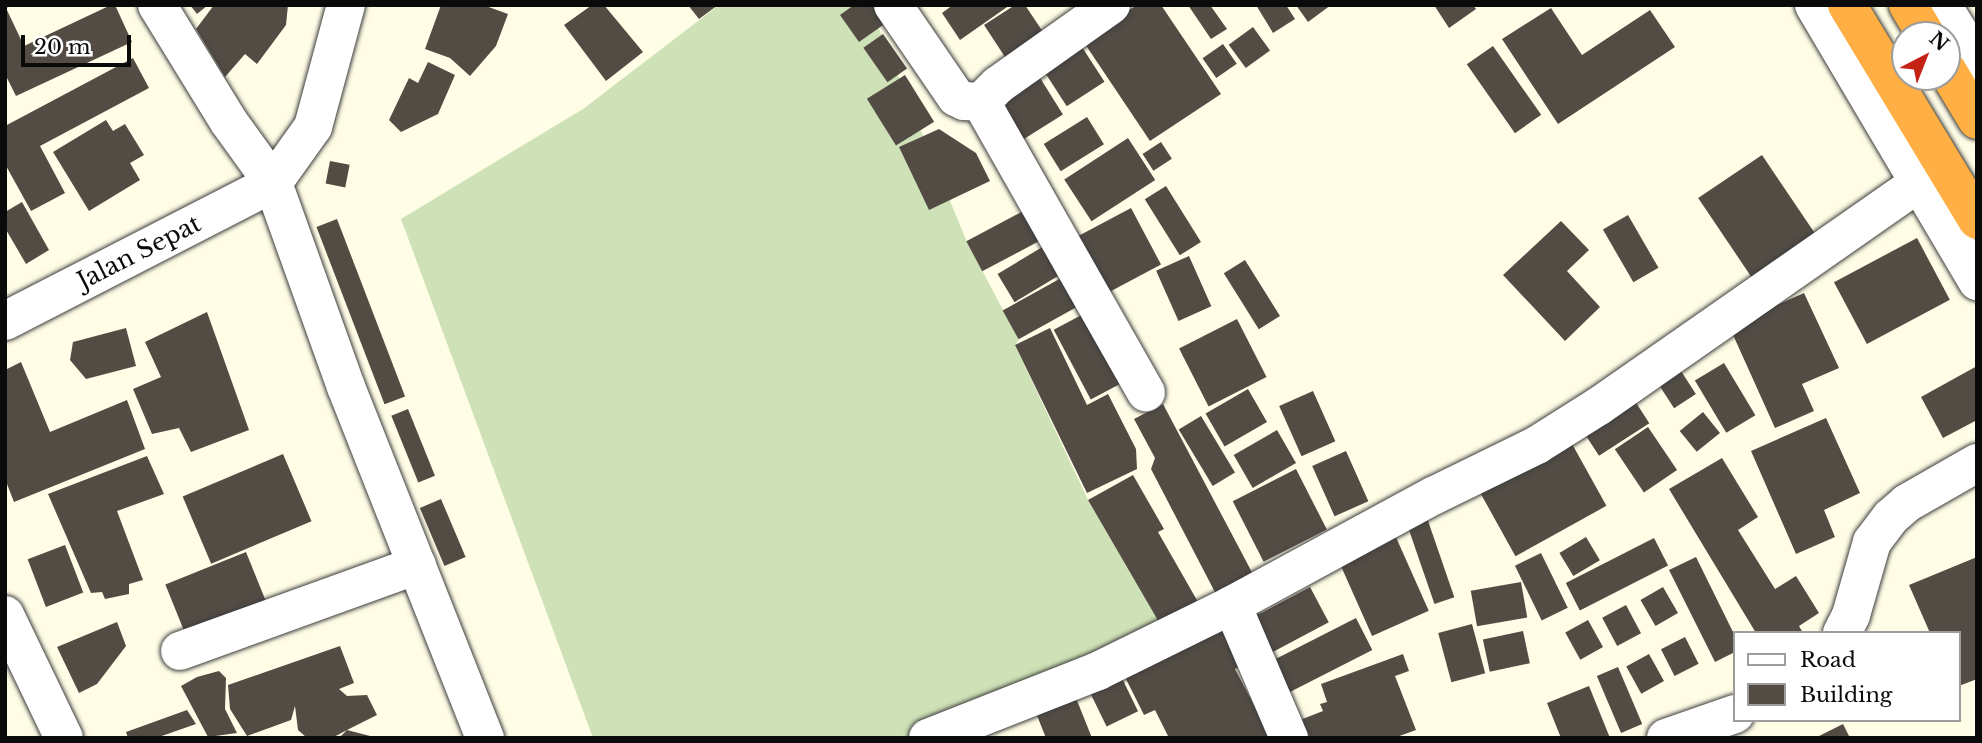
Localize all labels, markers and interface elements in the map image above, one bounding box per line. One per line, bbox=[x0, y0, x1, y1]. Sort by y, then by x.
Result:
scale bar bbox=[24, 21, 135, 65]
north arrow bbox=[1891, 21, 1961, 91]
text: N bbox=[1925, 27, 1953, 56]
text: 20 m bbox=[34, 34, 91, 60]
street label: Jalan Sepat bbox=[73, 209, 205, 295]
legend bbox=[1734, 631, 1961, 722]
text: Road bbox=[1800, 647, 1856, 673]
text: Building bbox=[1800, 682, 1892, 708]

